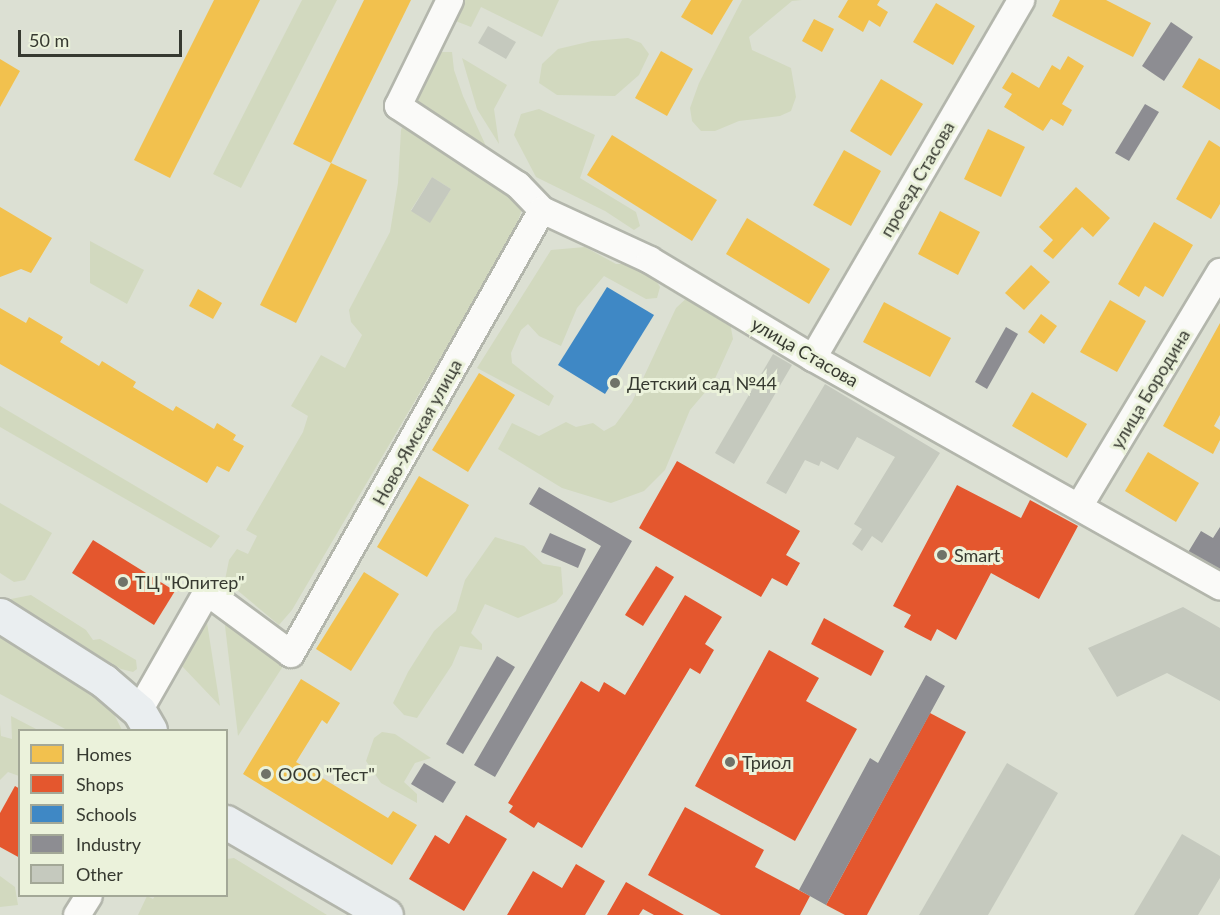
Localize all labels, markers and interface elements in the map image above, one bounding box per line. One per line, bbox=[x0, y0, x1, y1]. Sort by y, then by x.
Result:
scale bar bbox=[21, 18, 184, 56]
text: 50 m bbox=[29, 29, 69, 51]
street label: проезд Стасова bbox=[875, 117, 959, 241]
street label: улица Стасова bbox=[748, 313, 862, 391]
street label: улица Бородина bbox=[1106, 325, 1194, 453]
street label: Ново-Ямская улица bbox=[368, 355, 466, 509]
place label: Детский сад №44 bbox=[627, 372, 777, 394]
marker: Детский сад №44 bbox=[608, 376, 622, 390]
place label: Smart bbox=[954, 544, 1000, 566]
marker: Smart bbox=[935, 548, 949, 562]
place label: ТЦ "Юпитер" bbox=[135, 571, 245, 593]
marker: ТЦ "Юпитер" bbox=[116, 575, 130, 589]
legend bbox=[18, 729, 228, 897]
text: Homes bbox=[76, 743, 132, 765]
place label: Триол bbox=[742, 751, 792, 773]
marker: Триол bbox=[723, 755, 737, 769]
place label: ООО "Тест" bbox=[278, 763, 375, 785]
marker: ООО "Тест" bbox=[259, 767, 273, 781]
text: Shops bbox=[76, 773, 124, 795]
text: Schools bbox=[76, 803, 137, 825]
text: Industry bbox=[76, 833, 141, 855]
text: Other bbox=[76, 863, 123, 885]

